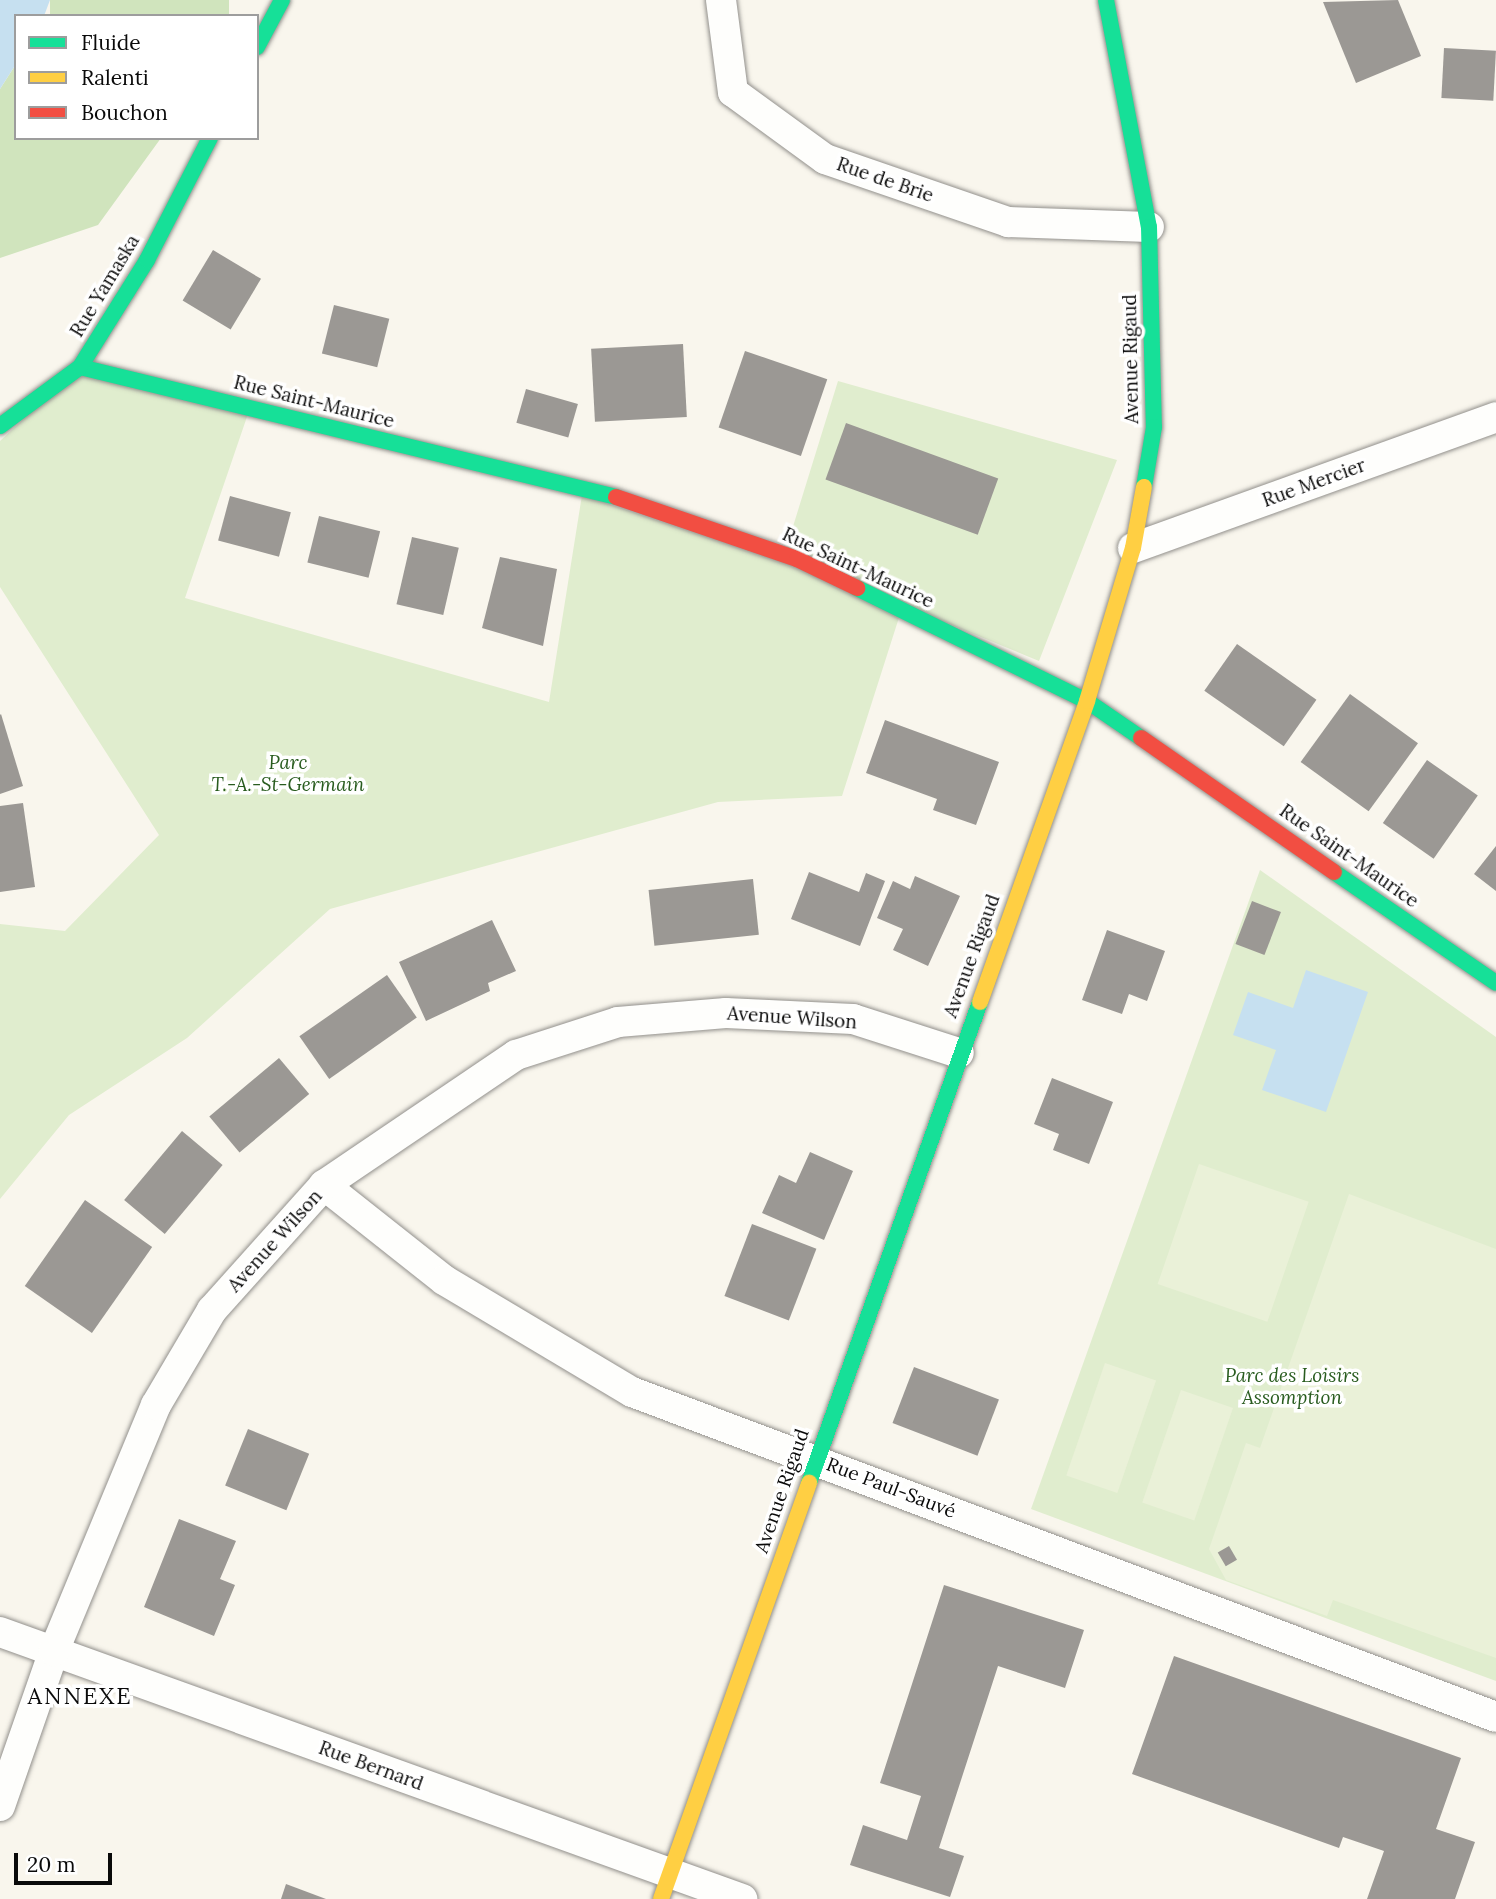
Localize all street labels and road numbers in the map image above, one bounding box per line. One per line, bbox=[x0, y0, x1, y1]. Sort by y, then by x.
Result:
street label: Rue de Brie bbox=[834, 153, 936, 207]
street label: Rue Yamaska bbox=[66, 231, 144, 341]
street label: Avenue Rigaud bbox=[1118, 294, 1144, 424]
street label: Rue Saint-Maurice bbox=[231, 371, 397, 433]
street label: Rue Mercier bbox=[1259, 454, 1369, 512]
street label: Rue Saint-Maurice bbox=[779, 523, 937, 613]
street label: Rue Saint-Maurice bbox=[1275, 799, 1423, 913]
street label: Avenue Rigaud bbox=[939, 891, 1005, 1021]
street label: Avenue Wilson bbox=[726, 1002, 858, 1034]
street label: Avenue Wilson bbox=[223, 1185, 327, 1297]
street label: Avenue Rigaud bbox=[750, 1426, 814, 1556]
street label: Rue Paul-Sauvé bbox=[823, 1453, 959, 1523]
street label: Rue Bernard bbox=[316, 1737, 426, 1795]

